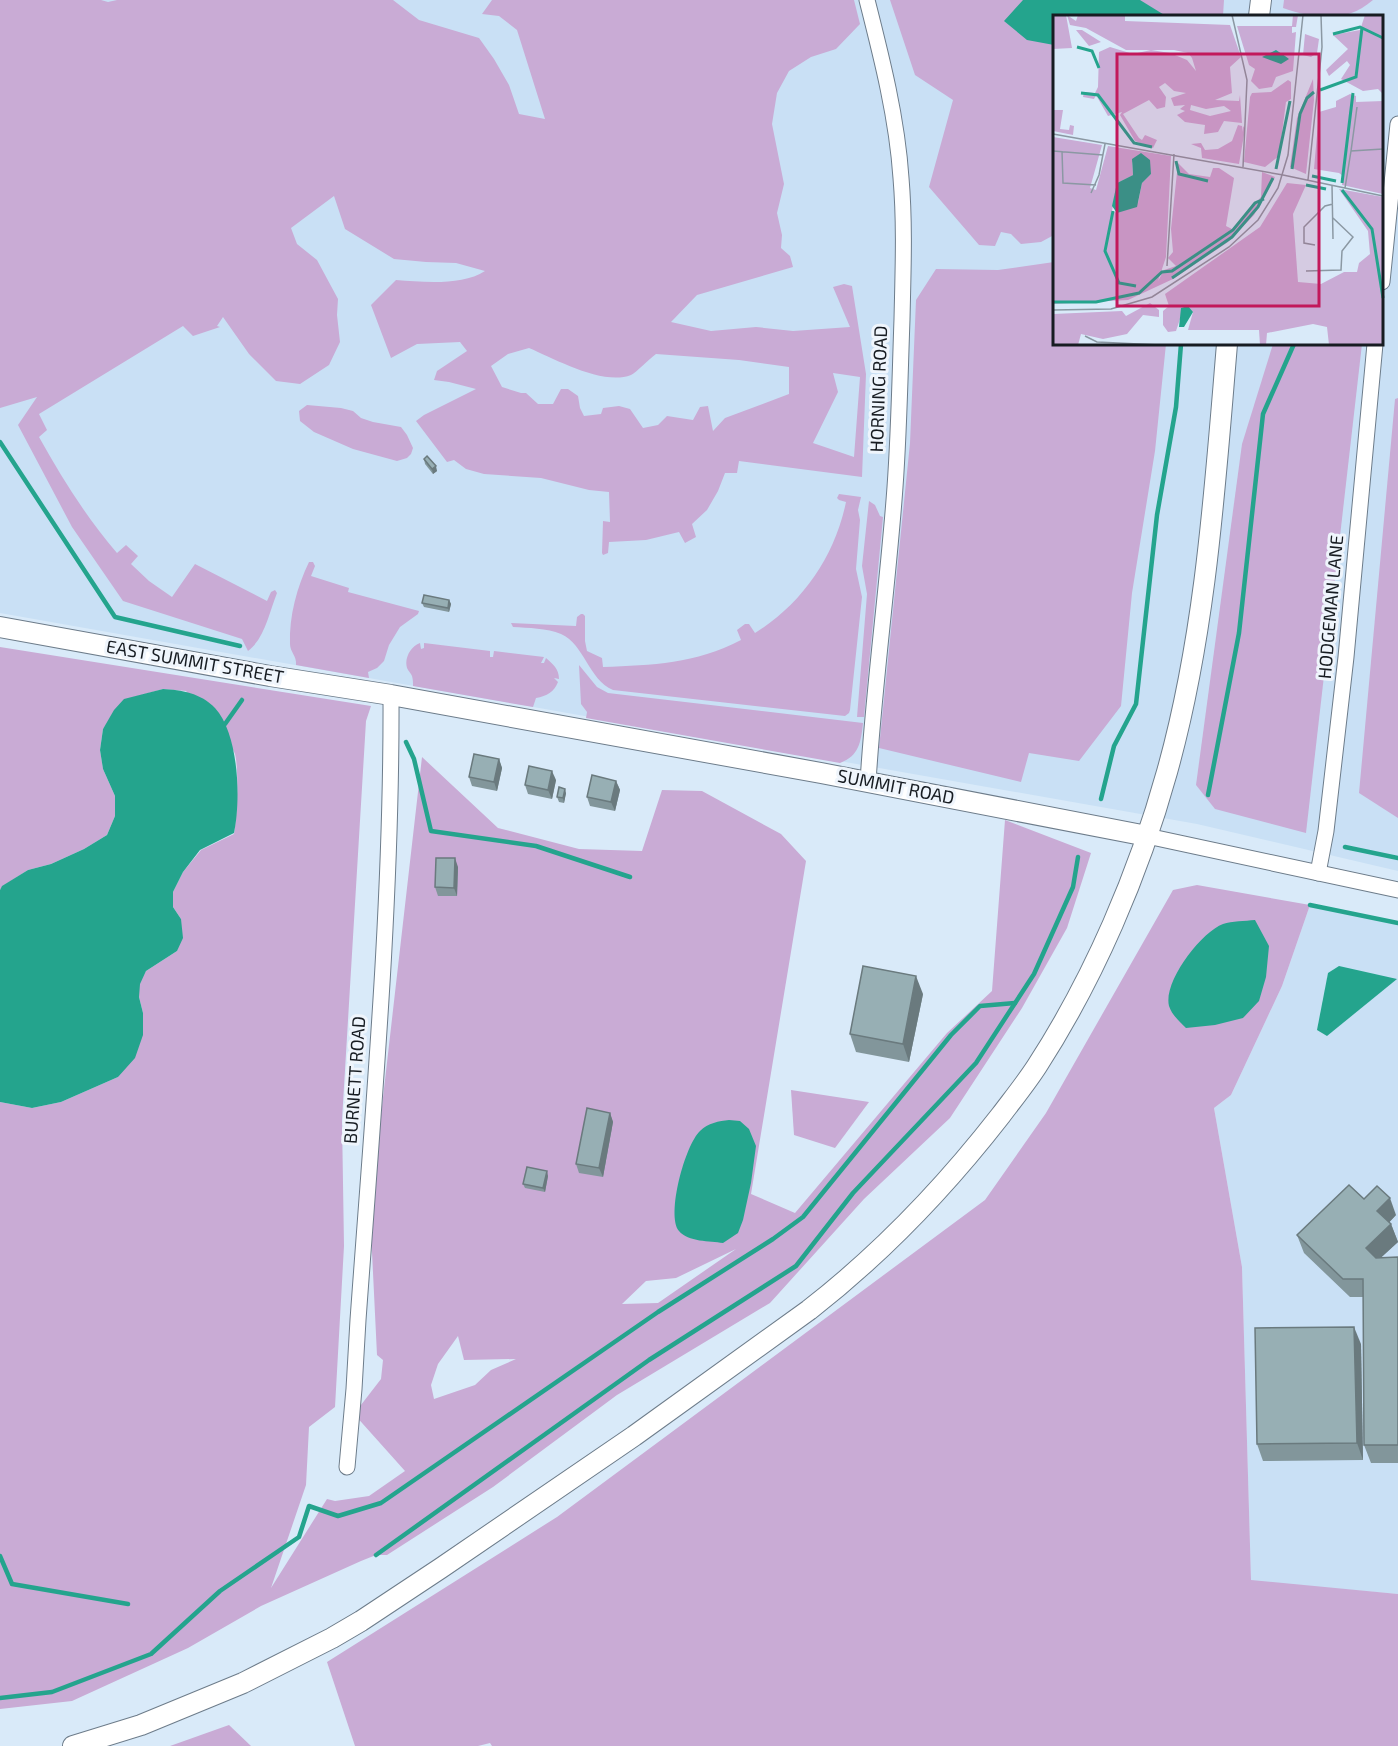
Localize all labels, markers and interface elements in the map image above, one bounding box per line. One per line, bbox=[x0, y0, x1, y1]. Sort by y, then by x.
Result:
inset map bbox=[1053, 15, 1383, 345]
street label: HORNING ROAD bbox=[865, 325, 891, 453]
street label: HODGEMAN LANE bbox=[1313, 534, 1347, 680]
street label: EAST SUMMIT STREET bbox=[105, 635, 286, 688]
street label: SUMMIT ROAD bbox=[836, 764, 957, 808]
street label: BURNETT ROAD bbox=[339, 1015, 369, 1144]

